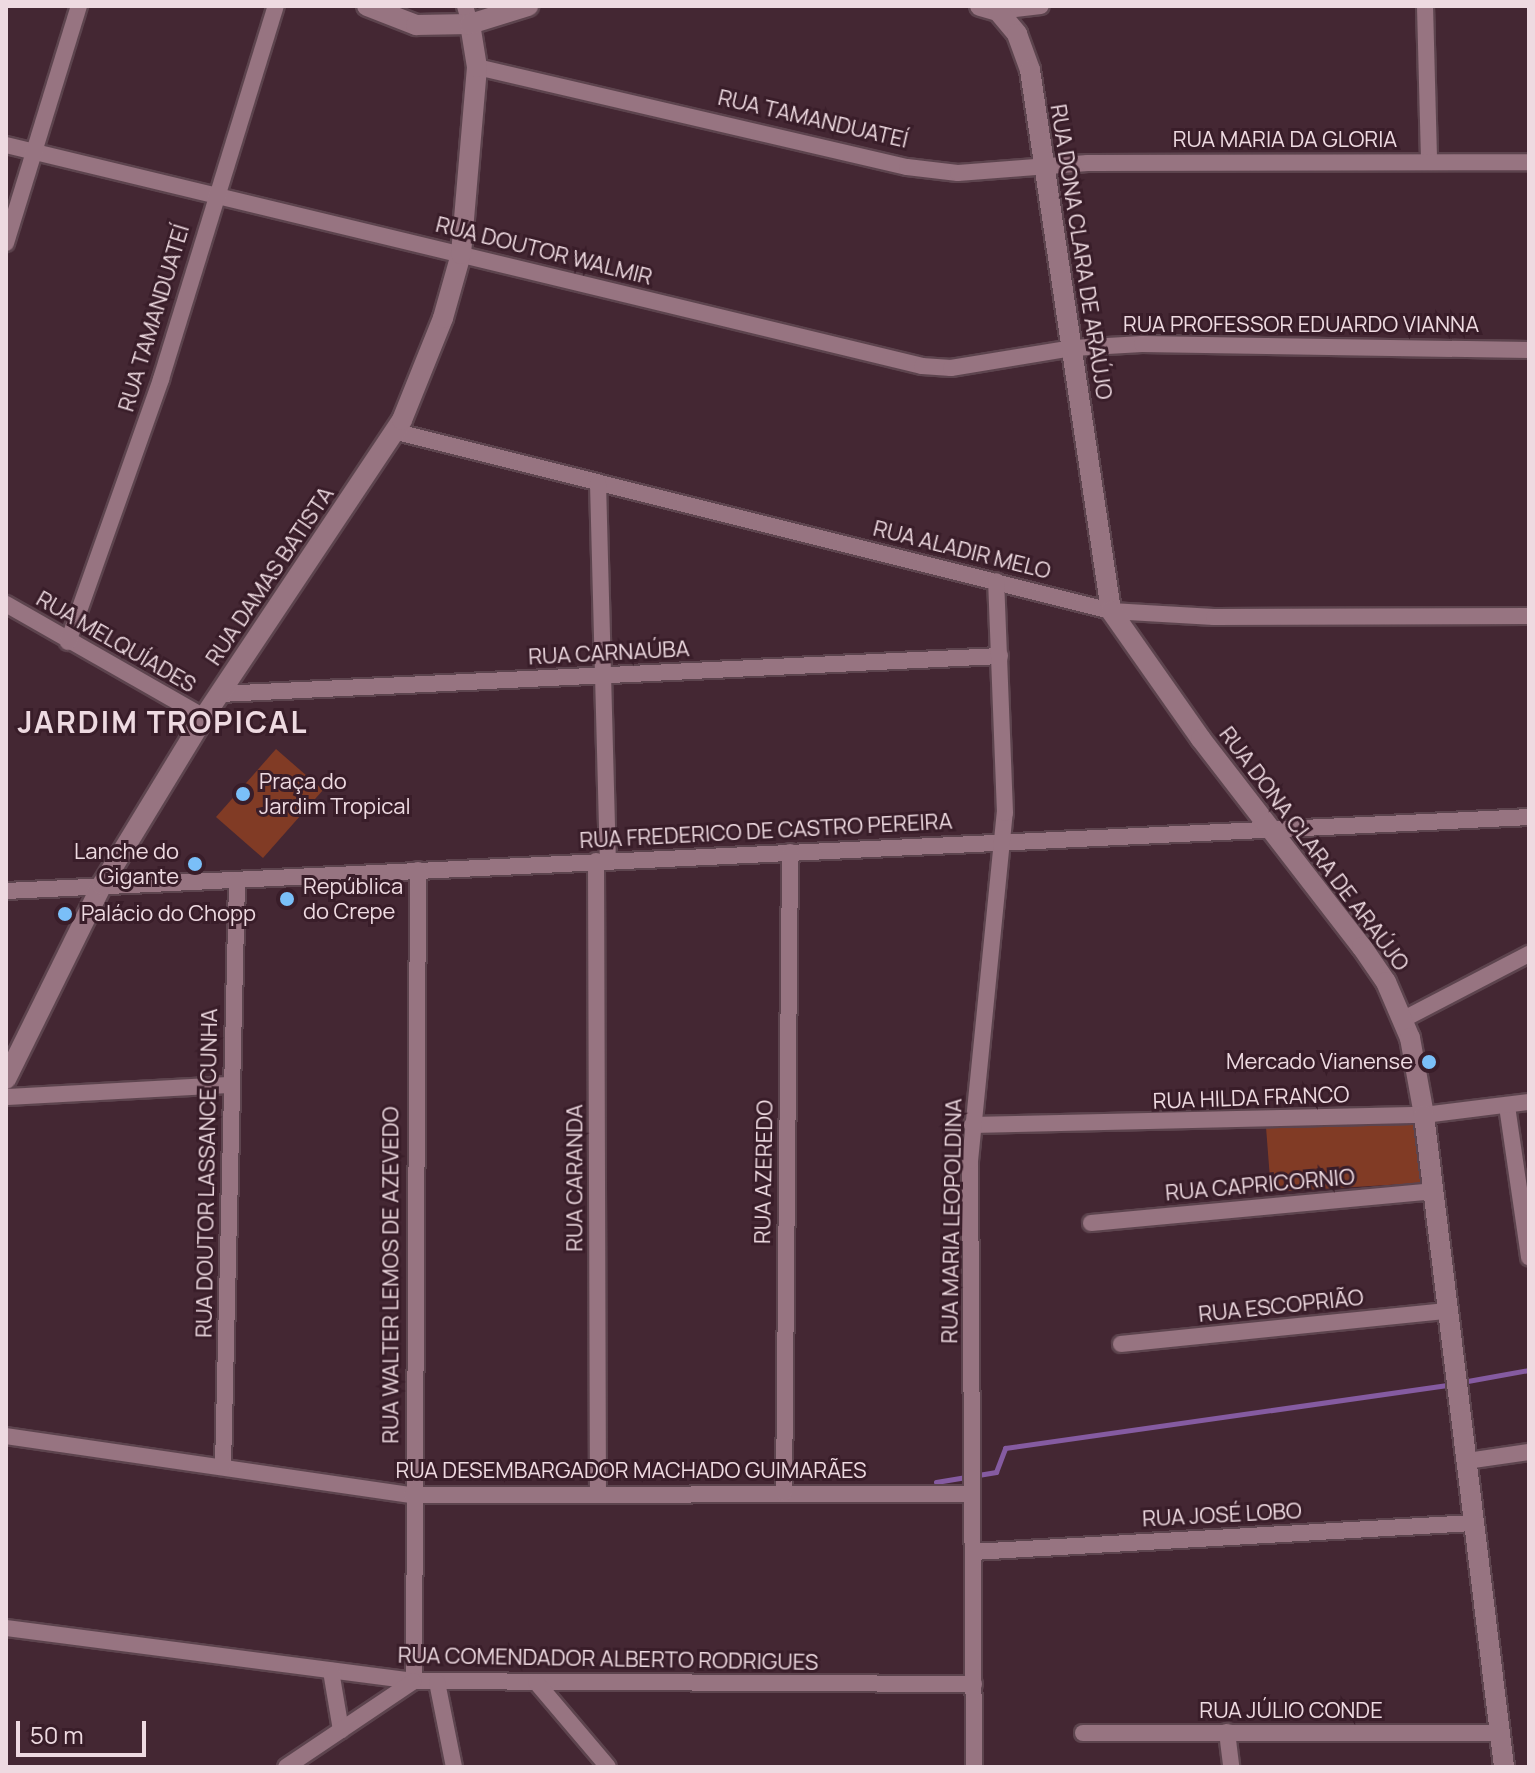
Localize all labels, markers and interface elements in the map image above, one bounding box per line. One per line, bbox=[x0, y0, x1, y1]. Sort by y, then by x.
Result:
street label: RUA TAMANDUATEÍ bbox=[715, 84, 911, 154]
street label: RUA DONA CLARA DE ARAÚJO bbox=[1045, 102, 1117, 402]
street label: RUA MARIA DA GLORIA bbox=[1173, 127, 1397, 153]
street label: RUA DOUTOR WALMIR bbox=[433, 211, 655, 291]
street label: RUA TAMANDUATEÍ bbox=[113, 221, 195, 415]
street label: RUA PROFESSOR EDUARDO VIANNA bbox=[1123, 312, 1479, 338]
street label: RUA DAMAS BATISTA bbox=[200, 482, 340, 670]
street label: RUA ALADIR MELO bbox=[871, 515, 1053, 585]
street label: RUA MELQUÍADES bbox=[32, 586, 200, 698]
street label: RUA CARNAÚBA bbox=[528, 636, 690, 670]
district label: JARDIM TROPICAL bbox=[17, 704, 309, 740]
street label: RUA DONA CLARA DE ARAÚJO bbox=[1214, 722, 1414, 976]
place label: Praça do Jardim Tropical bbox=[259, 768, 411, 820]
marker: Praça do Jardim Tropical bbox=[234, 785, 252, 803]
street label: RUA FREDERICO DE CASTRO PEREIRA bbox=[579, 808, 953, 854]
place label: Lanche do Gigante bbox=[74, 838, 179, 890]
marker: Lanche do Gigante bbox=[186, 855, 204, 873]
place label: República do Crepe bbox=[303, 873, 403, 924]
marker: República do Crepe bbox=[278, 890, 296, 908]
place label: Palácio do Chopp bbox=[81, 901, 256, 927]
marker: Palácio do Chopp bbox=[56, 905, 74, 923]
street label: RUA DOUTOR LASSANCE CUNHA bbox=[191, 1008, 223, 1338]
place label: Mercado Vianense bbox=[1226, 1049, 1413, 1075]
marker: Mercado Vianense bbox=[1420, 1053, 1438, 1071]
street label: RUA HILDA FRANCO bbox=[1152, 1081, 1350, 1115]
street label: RUA MARIA LEOPOLDINA bbox=[937, 1098, 967, 1344]
street label: RUA AZEREDO bbox=[750, 1100, 778, 1244]
street label: RUA CARANDA bbox=[562, 1104, 588, 1252]
street label: RUA WALTER LEMOS DE AZEVEDO bbox=[378, 1106, 404, 1444]
street label: RUA CAPRICORNIO bbox=[1164, 1164, 1356, 1206]
street label: RUA ESCOPRIÃO bbox=[1197, 1284, 1365, 1328]
street label: RUA DESEMBARGADOR MACHADO GUIMARÃES bbox=[395, 1458, 867, 1484]
street label: RUA JOSÉ LOBO bbox=[1142, 1498, 1302, 1532]
street label: RUA COMENDADOR ALBERTO RODRIGUES bbox=[398, 1642, 818, 1676]
street label: RUA JÚLIO CONDE bbox=[1199, 1698, 1383, 1724]
scale bar bbox=[20, 1705, 150, 1755]
text: 50 m bbox=[30, 1718, 84, 1751]

